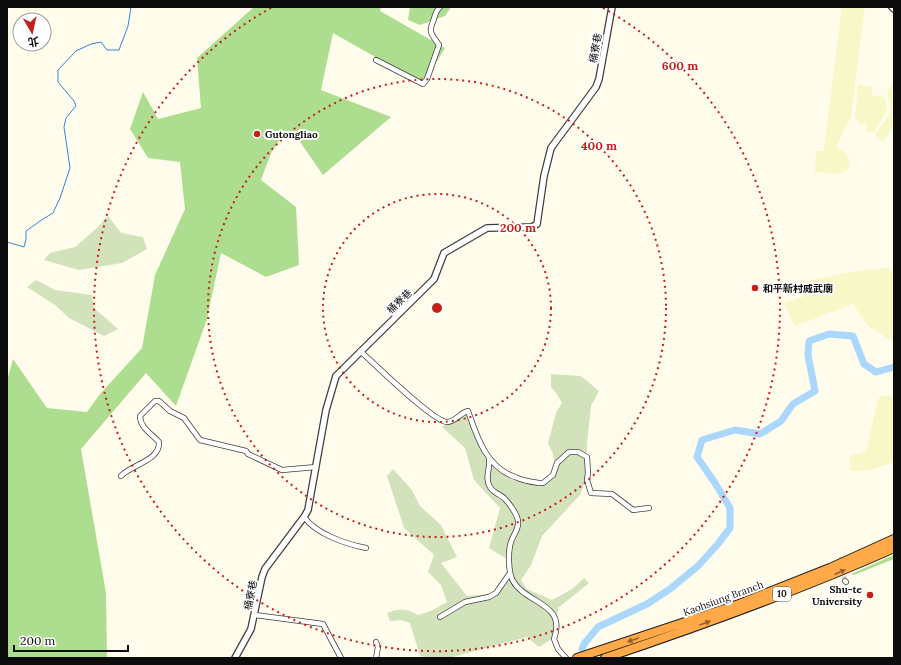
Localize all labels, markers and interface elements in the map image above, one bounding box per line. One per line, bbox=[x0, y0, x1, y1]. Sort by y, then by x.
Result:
north arrow bbox=[12, 12, 52, 52]
street label: 桶寮巷 bbox=[586, 32, 604, 64]
text: 北 bbox=[27, 34, 40, 50]
text: 600 m bbox=[662, 58, 698, 73]
place label: Gutongliao bbox=[265, 128, 318, 141]
marker: Gutongliao bbox=[252, 129, 262, 139]
text: 400 m bbox=[581, 138, 617, 153]
text: 200 m bbox=[500, 220, 536, 235]
place label: 和平新村威武廟 bbox=[763, 282, 833, 295]
marker: 和平新村威武廟 bbox=[750, 283, 760, 293]
street label: 桶寮巷 bbox=[384, 286, 415, 316]
centre of rings bbox=[430, 301, 444, 315]
one-way arrow bbox=[834, 569, 845, 575]
street label: Kaohsiung Branch bbox=[681, 578, 765, 619]
street label: 桶寮巷 bbox=[241, 579, 260, 611]
place label: Shu-te University bbox=[812, 583, 863, 608]
road number: 10 bbox=[773, 587, 791, 601]
marker: Shu-te University bbox=[865, 590, 875, 600]
one-way arrow bbox=[699, 619, 711, 625]
scale bar bbox=[14, 627, 128, 653]
text: 200 m bbox=[20, 633, 56, 648]
one-way arrow bbox=[627, 637, 639, 643]

